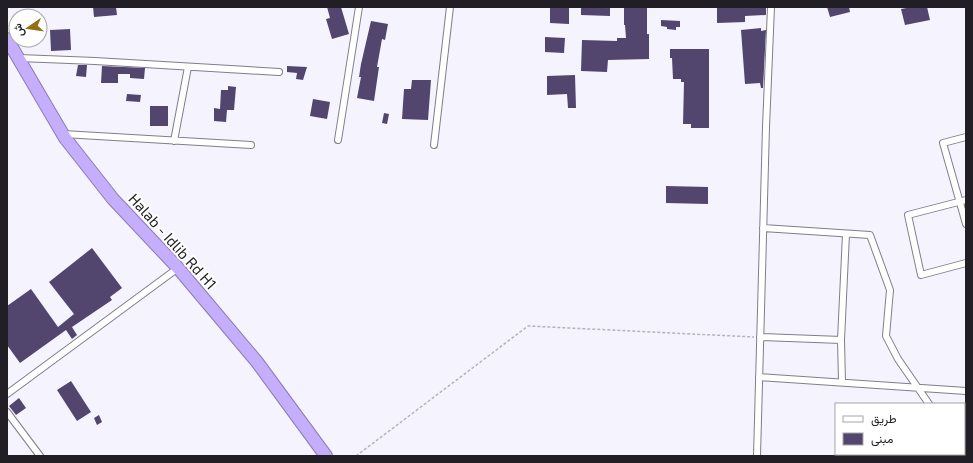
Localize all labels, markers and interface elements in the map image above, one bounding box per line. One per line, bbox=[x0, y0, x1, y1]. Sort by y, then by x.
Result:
north arrow bbox=[8, 8, 48, 48]
text: ش bbox=[10, 22, 27, 38]
street label: Halab - Idlib Rd H1 bbox=[125, 189, 221, 293]
legend bbox=[835, 403, 965, 455]
text: طريق bbox=[871, 411, 897, 427]
text: مبنى bbox=[871, 431, 893, 447]

